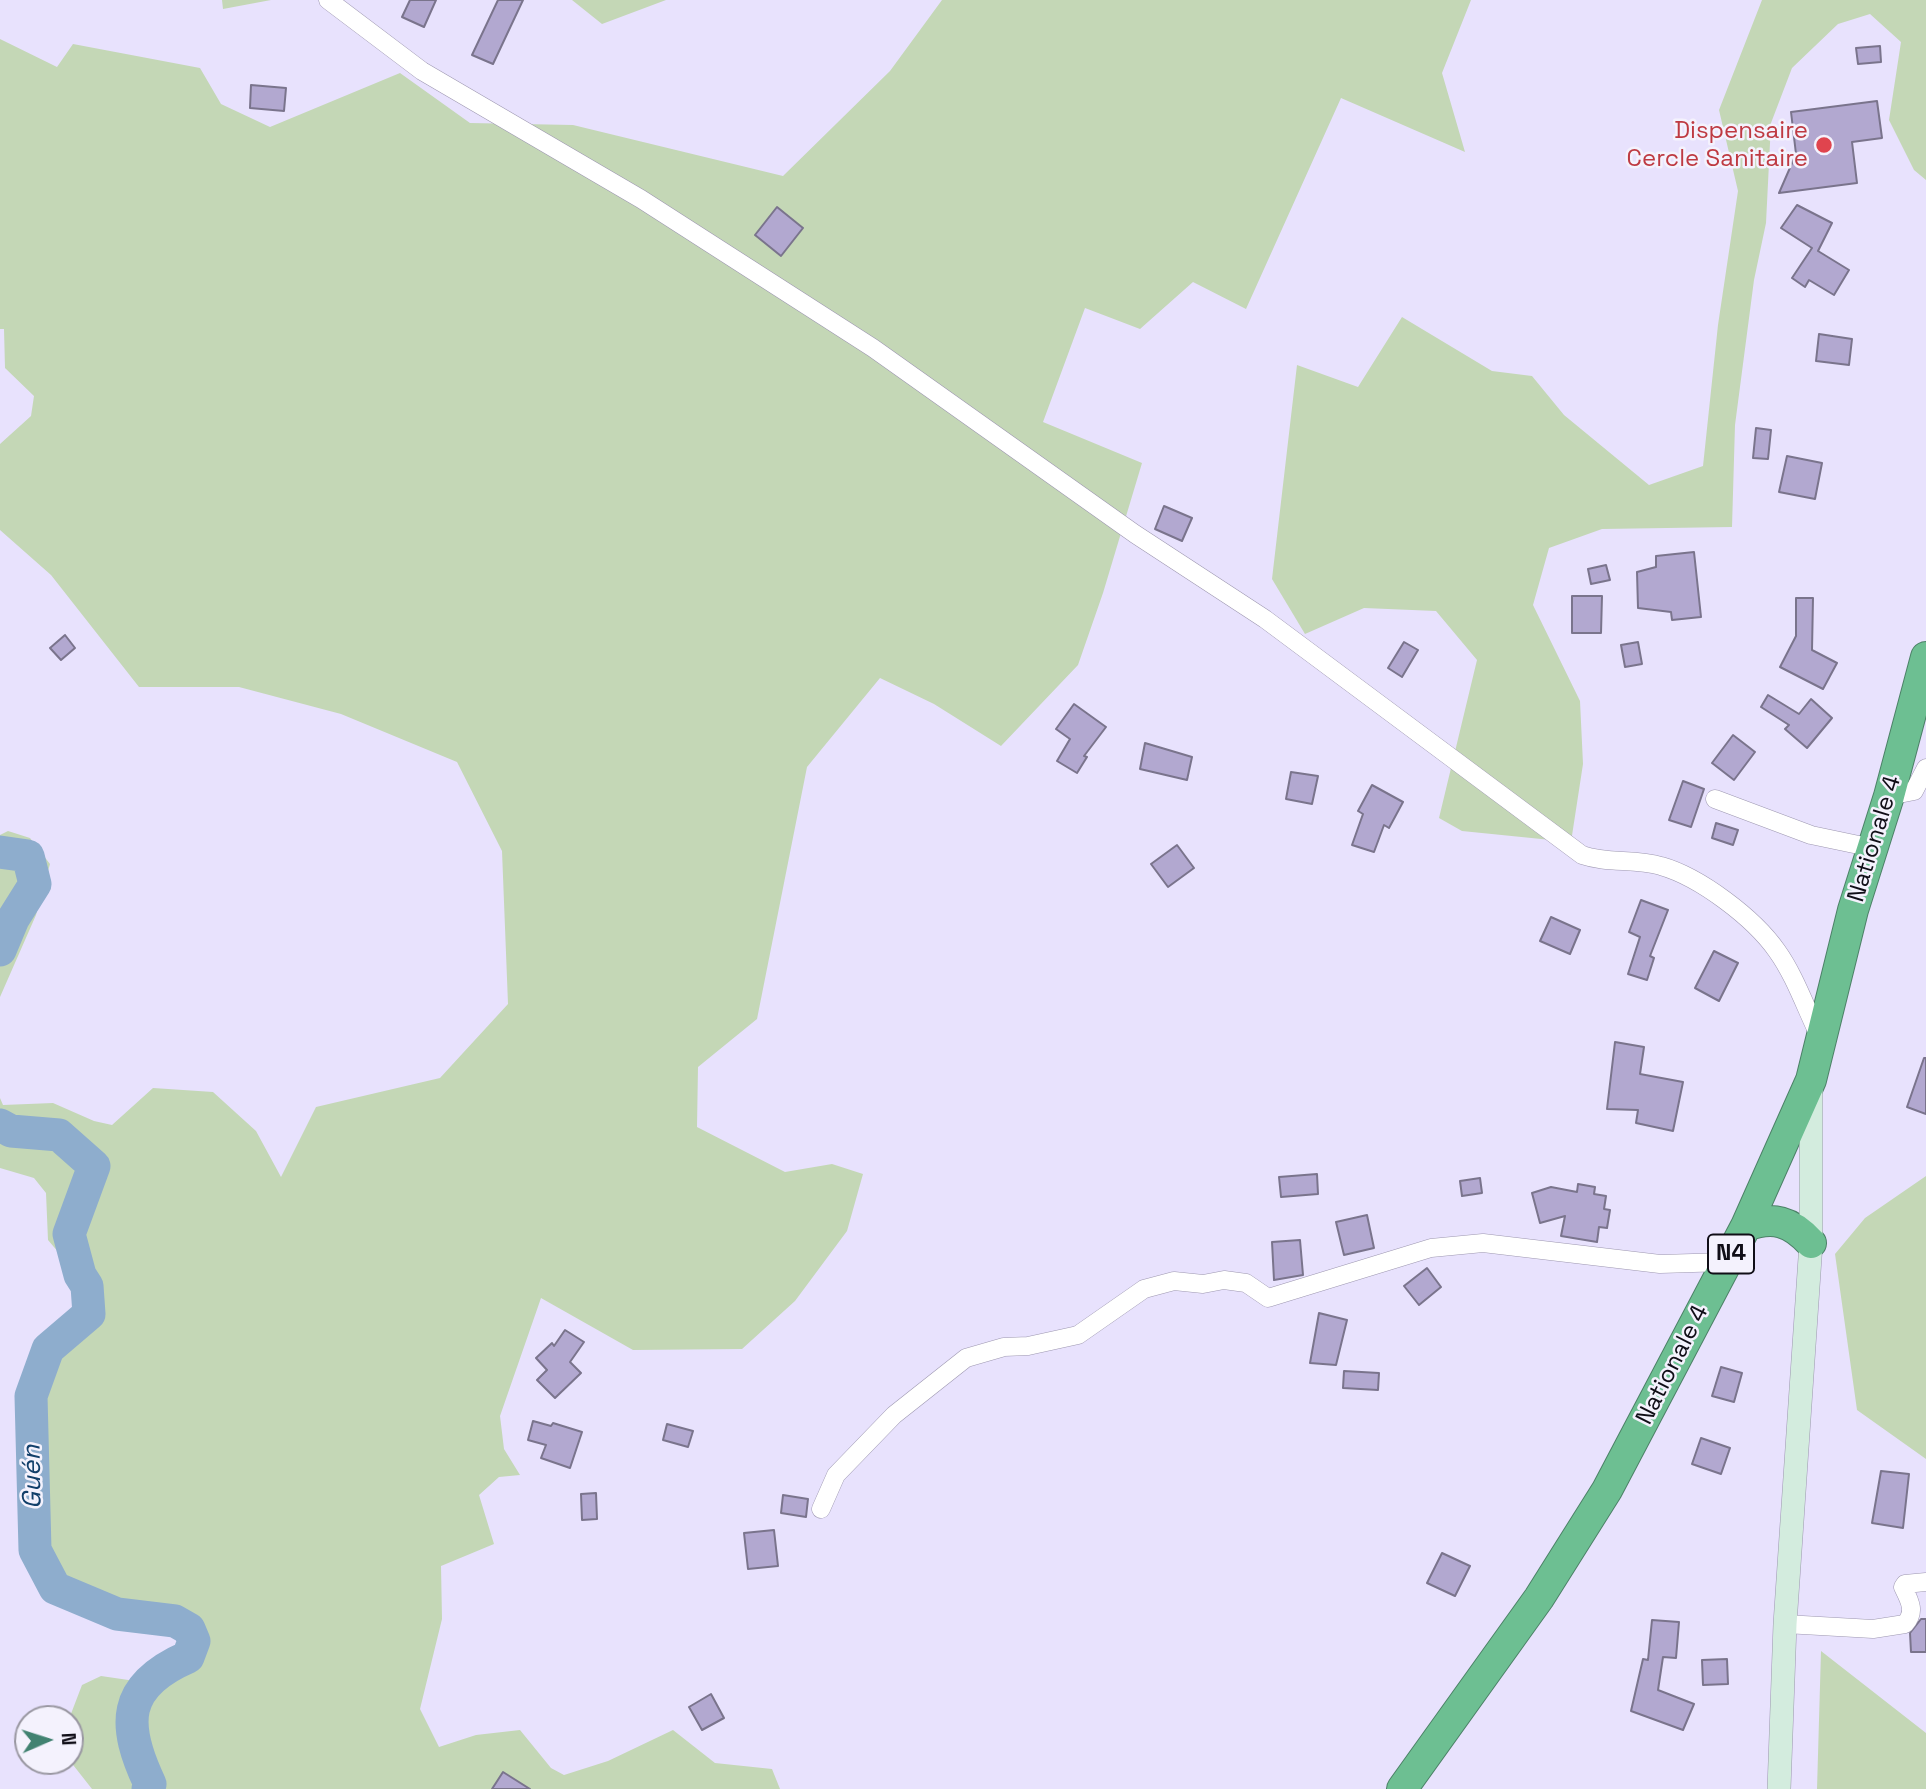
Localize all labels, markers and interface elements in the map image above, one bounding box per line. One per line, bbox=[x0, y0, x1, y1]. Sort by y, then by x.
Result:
place label: Dispensaire Cercle Sanitaire bbox=[1627, 117, 1808, 173]
marker: Dispensaire Cercle Sanitaire bbox=[1814, 135, 1834, 155]
street label: Nationale 4 bbox=[1842, 772, 1908, 906]
road number: N4 bbox=[1708, 1234, 1754, 1274]
street label: Nationale 4 bbox=[1631, 1300, 1715, 1430]
water label: Guén bbox=[17, 1445, 49, 1509]
north arrow bbox=[14, 1705, 84, 1775]
text: N bbox=[56, 1732, 81, 1746]

